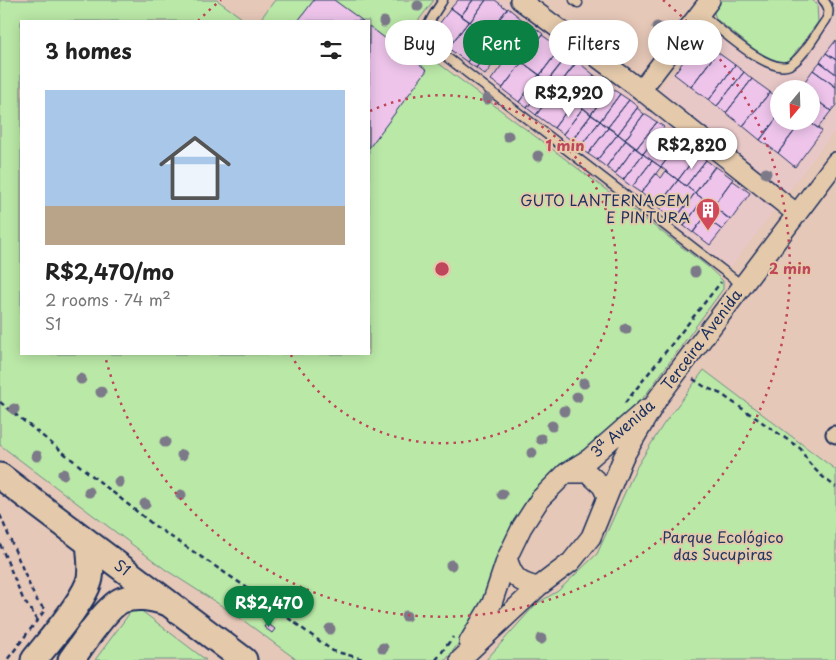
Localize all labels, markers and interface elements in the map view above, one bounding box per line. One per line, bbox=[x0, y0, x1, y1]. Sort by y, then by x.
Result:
chip: Buy bbox=[385, 20, 453, 65]
chip: Rent bbox=[463, 20, 539, 65]
chip: Filters bbox=[549, 20, 638, 65]
chip: New bbox=[648, 20, 722, 65]
text: 3 homes bbox=[45, 34, 132, 66]
icon: filters bbox=[317, 36, 345, 64]
pin: R$2,920 bbox=[523, 76, 615, 118]
text: R$2,920 bbox=[535, 80, 603, 104]
north arrow bbox=[770, 80, 820, 130]
map controls bbox=[770, 80, 820, 130]
icon: home bbox=[150, 123, 240, 213]
pin: R$2,820 bbox=[646, 128, 738, 170]
text: R$2,820 bbox=[657, 132, 727, 156]
text: 1 min bbox=[546, 133, 584, 156]
place label: GUTO LANTERNAGEM E PINTURA bbox=[520, 188, 690, 228]
building icon: GUTO LANTERNAGEM E PINTURA bbox=[695, 197, 721, 231]
text: R$2,470/mo bbox=[45, 255, 174, 287]
text: 2 min bbox=[769, 256, 811, 279]
centre of rings bbox=[433, 260, 451, 278]
street label: Terceira Avenida bbox=[655, 283, 747, 395]
text: 2 rooms · 74 m² bbox=[45, 287, 171, 311]
text: S1 bbox=[45, 311, 61, 335]
street label: 3ª Avenida bbox=[585, 393, 660, 462]
park label: Parque Ecológico das Sucupiras bbox=[662, 525, 784, 565]
street label: S1 bbox=[110, 553, 136, 581]
pin: R$2,470 bbox=[223, 586, 315, 628]
text: R$2,470 bbox=[235, 590, 303, 614]

